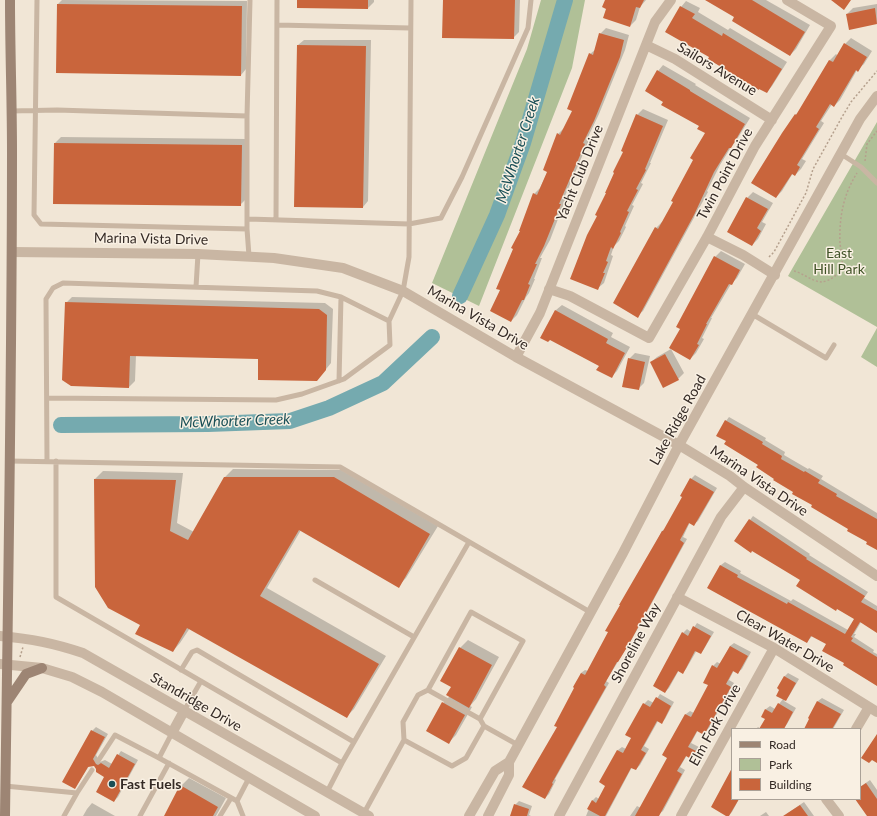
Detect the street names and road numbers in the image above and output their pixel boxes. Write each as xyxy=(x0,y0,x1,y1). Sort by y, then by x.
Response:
street label: Sailors Avenue xyxy=(674,39,760,99)
street label: Yacht Club Drive xyxy=(553,122,607,224)
street label: Twin Point Drive xyxy=(694,125,756,223)
street label: Marina Vista Drive xyxy=(94,230,208,248)
street label: Marina Vista Drive xyxy=(424,282,532,354)
street label: Lake Ridge Road xyxy=(646,372,710,468)
street label: Marina Vista Drive xyxy=(707,442,811,520)
street label: Shoreline Way xyxy=(608,600,664,686)
street label: Clear Water Drive xyxy=(733,606,837,676)
street label: Standridge Drive xyxy=(147,669,245,735)
street label: Elm Fork Drive xyxy=(686,681,744,769)

